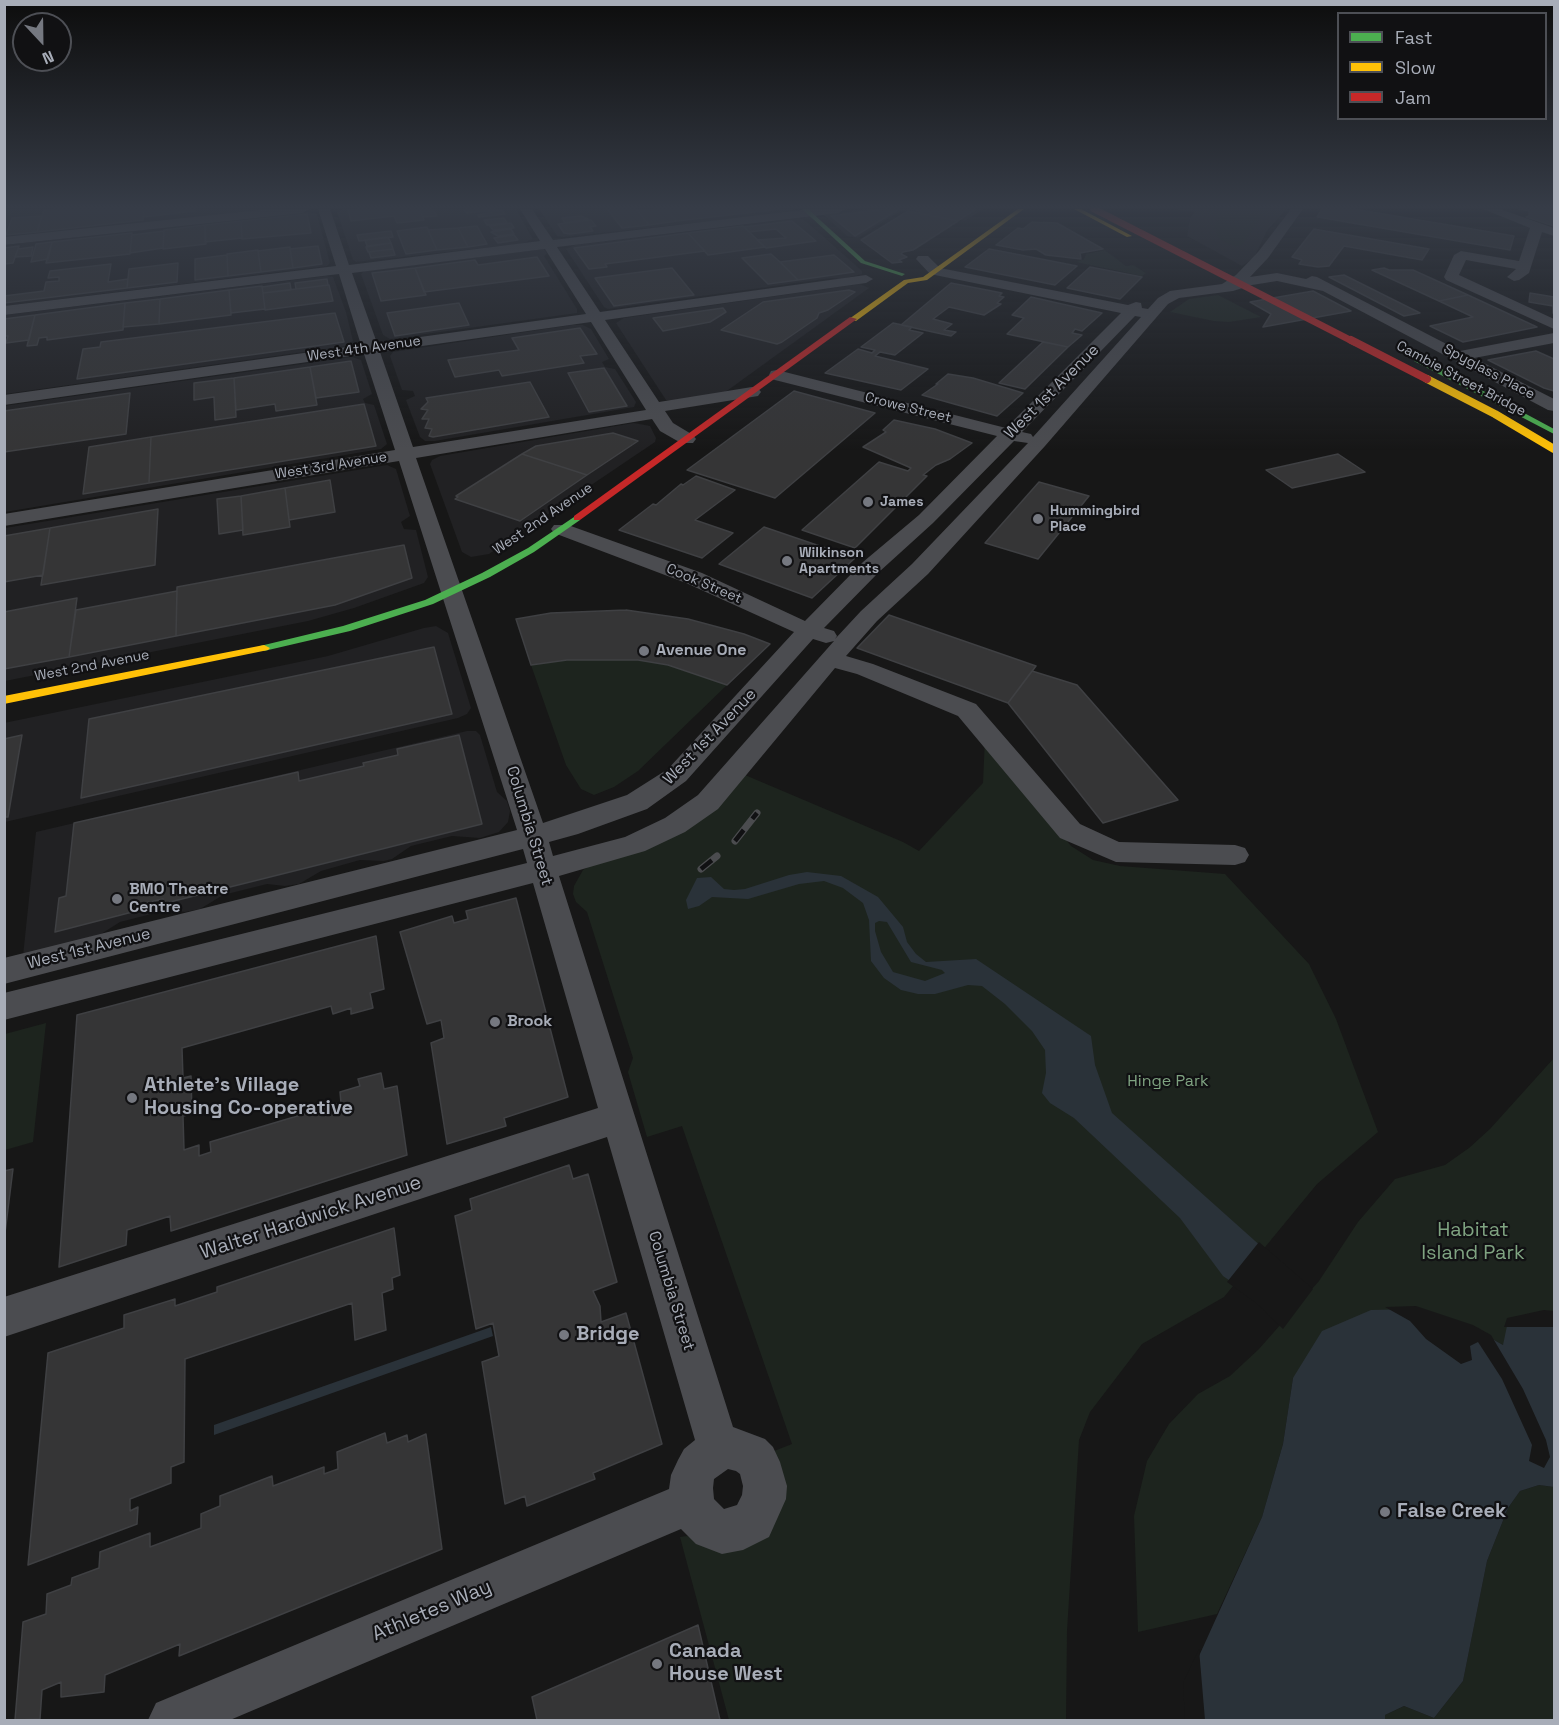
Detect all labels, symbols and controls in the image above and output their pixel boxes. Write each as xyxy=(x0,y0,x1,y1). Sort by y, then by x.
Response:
north arrow xyxy=(12,12,72,72)
legend xyxy=(1337,12,1547,120)
text: Fast xyxy=(1395,26,1432,49)
text: N xyxy=(39,46,57,69)
text: Slow xyxy=(1395,56,1436,79)
text: Jam xyxy=(1395,86,1431,109)
street label: West 4th Avenue xyxy=(306,333,422,365)
street label: Cambie Street Bridge xyxy=(1393,338,1529,420)
street label: West 1st Avenue xyxy=(1001,341,1103,443)
street label: Spyglass Place xyxy=(1440,341,1538,403)
street label: Crowe Street xyxy=(863,389,953,427)
street label: West 3rd Avenue xyxy=(274,449,388,483)
street label: West 2nd Avenue xyxy=(490,479,596,559)
place label: James xyxy=(880,494,924,510)
marker: James xyxy=(861,495,875,509)
place label: Hummingbird Place xyxy=(1050,503,1140,536)
marker: Hummingbird Place xyxy=(1031,512,1045,526)
place label: Wilkinson Apartments xyxy=(799,545,879,578)
marker: Wilkinson Apartments xyxy=(780,554,794,568)
street label: Cook Street xyxy=(664,561,744,607)
place label: Avenue One xyxy=(656,641,747,661)
marker: Avenue One xyxy=(637,644,651,658)
street label: West 2nd Avenue xyxy=(33,647,151,685)
street label: West 1st Avenue xyxy=(659,685,761,789)
street label: Columbia Street xyxy=(502,764,556,888)
place label: BMO Theatre Centre xyxy=(129,880,228,918)
marker: BMO Theatre Centre xyxy=(110,892,124,906)
street label: West 1st Avenue xyxy=(26,924,152,974)
place label: Brook xyxy=(507,1012,552,1032)
marker: Brook xyxy=(488,1015,502,1029)
park label: Hinge Park xyxy=(1127,1072,1209,1092)
place label: Athlete's Village Housing Co-operative xyxy=(144,1074,353,1121)
marker: Athlete's Village Housing Co-operative xyxy=(125,1091,139,1105)
street label: Walter Hardwick Avenue xyxy=(197,1171,425,1265)
park label: Habitat Island Park xyxy=(1421,1219,1525,1266)
street label: Columbia Street xyxy=(644,1229,698,1353)
place label: Bridge xyxy=(576,1323,640,1347)
marker: Bridge xyxy=(557,1328,571,1342)
place label: False Creek xyxy=(1397,1500,1506,1524)
marker: False Creek xyxy=(1378,1505,1392,1519)
street label: Athletes Way xyxy=(369,1575,495,1647)
place label: Canada House West xyxy=(669,1640,783,1687)
marker: Canada House West xyxy=(650,1657,664,1671)

